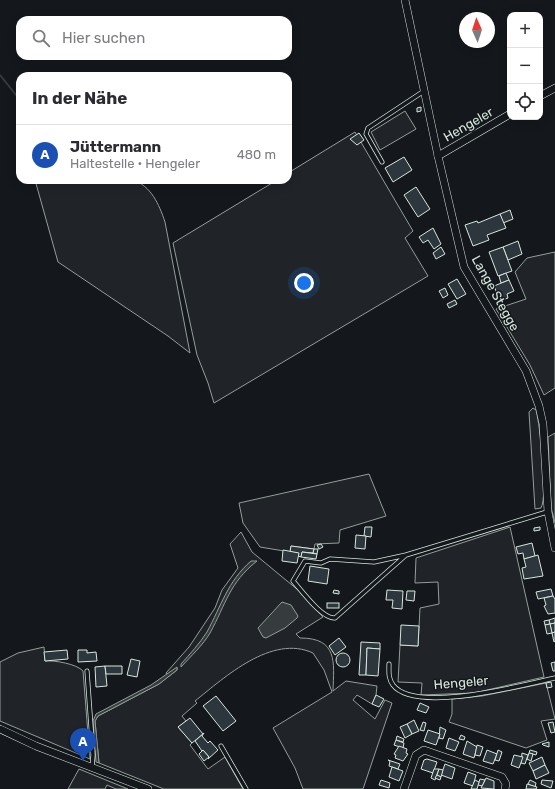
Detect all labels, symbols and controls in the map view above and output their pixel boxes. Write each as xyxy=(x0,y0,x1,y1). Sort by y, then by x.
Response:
north arrow xyxy=(459,12,495,48)
map controls xyxy=(507,12,543,120)
button: + xyxy=(507,12,543,48)
search box xyxy=(16,16,292,60)
icon: search xyxy=(30,27,52,49)
text: Hier suchen xyxy=(62,29,145,47)
button: − xyxy=(507,48,543,84)
button: locate xyxy=(507,84,543,120)
text: In der Nähe xyxy=(32,88,127,108)
street label: Hengeler xyxy=(441,104,496,146)
text: Jüttermann xyxy=(70,138,161,156)
text: A xyxy=(40,147,50,162)
text: 480 m xyxy=(237,147,276,162)
text: Haltestelle · Hengeler xyxy=(70,156,200,171)
street label: Lange Stegge xyxy=(468,253,522,334)
your location xyxy=(294,273,314,293)
street label: Hengeler xyxy=(433,673,489,693)
pin: A xyxy=(70,728,96,761)

